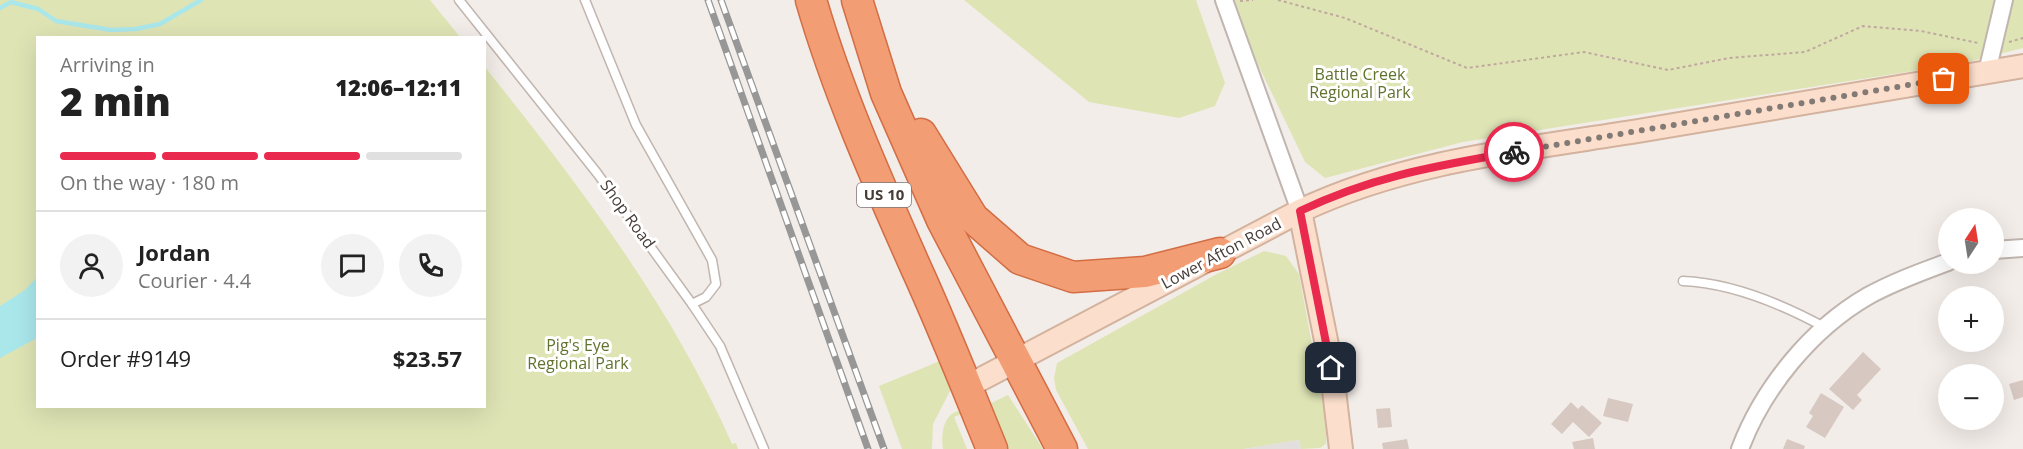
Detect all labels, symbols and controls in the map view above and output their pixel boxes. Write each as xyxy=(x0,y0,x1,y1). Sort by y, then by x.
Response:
text: Arriving in xyxy=(60,51,155,78)
pin xyxy=(1918,53,1969,104)
icon: bag xyxy=(1927,62,1960,95)
park label: Battle Creek Regional Park xyxy=(1309,63,1411,103)
text: 12:06–12:11 xyxy=(335,72,462,102)
text: 2 min xyxy=(60,74,171,127)
courier xyxy=(1484,122,1544,182)
icon: bike xyxy=(1498,136,1531,169)
text: On the way · 180 m xyxy=(60,169,239,196)
street label: Shop Road xyxy=(595,175,661,253)
road number: US 10 xyxy=(857,183,911,207)
north arrow xyxy=(1938,208,2004,274)
map controls xyxy=(1938,208,2004,430)
street label: Lower Afton Road xyxy=(1157,212,1285,294)
button: person xyxy=(60,234,123,297)
button: chat xyxy=(321,234,384,297)
button: phone xyxy=(399,234,462,297)
text: Jordan xyxy=(138,237,211,267)
text: Courier · 4.4 xyxy=(138,267,251,294)
button: + xyxy=(1938,286,2004,352)
park label: Pig's Eye Regional Park xyxy=(527,334,629,374)
pin xyxy=(1305,342,1356,393)
text: Order #9149 xyxy=(60,343,191,373)
text: $23.57 xyxy=(393,343,462,373)
icon: home xyxy=(1314,351,1347,384)
button: − xyxy=(1938,364,2004,430)

